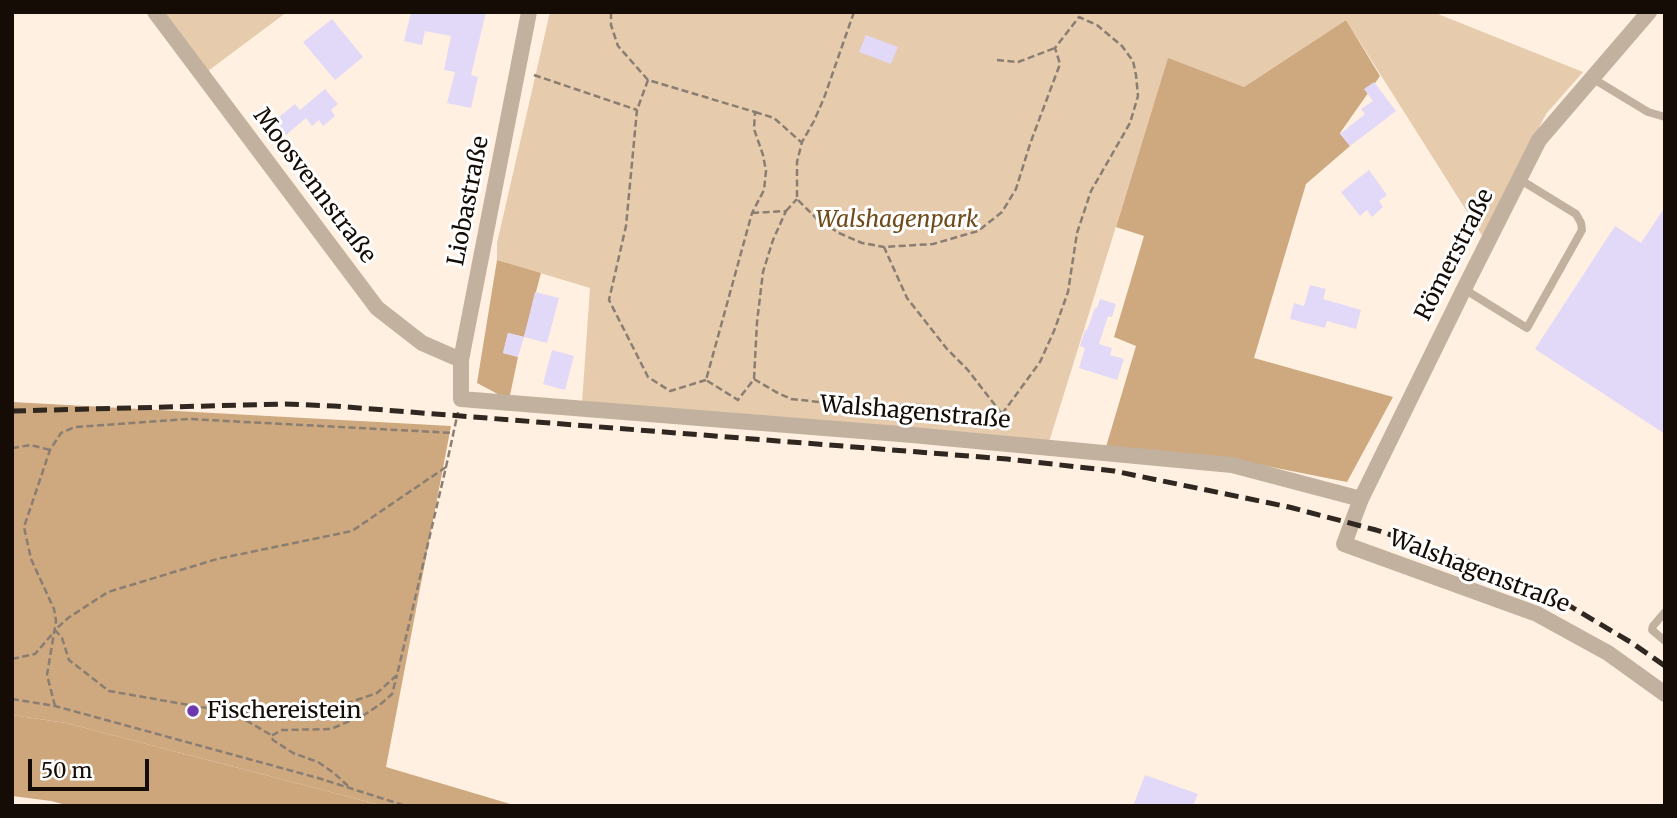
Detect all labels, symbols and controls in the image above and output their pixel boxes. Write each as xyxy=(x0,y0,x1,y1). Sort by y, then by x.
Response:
street label: Moosvennstraße xyxy=(247,103,381,269)
street label: Liobastraße xyxy=(443,134,495,268)
street label: Römerstraße xyxy=(1410,184,1500,326)
park label: Walshagenpark xyxy=(816,206,978,234)
street label: Walshagenstraße xyxy=(819,391,1011,435)
street label: Walshagenstraße xyxy=(1385,525,1573,619)
place label: Fischereistein xyxy=(207,697,362,725)
marker: Fischereistein xyxy=(185,703,201,719)
scale bar xyxy=(32,744,152,788)
text: 50 m xyxy=(41,757,92,784)

